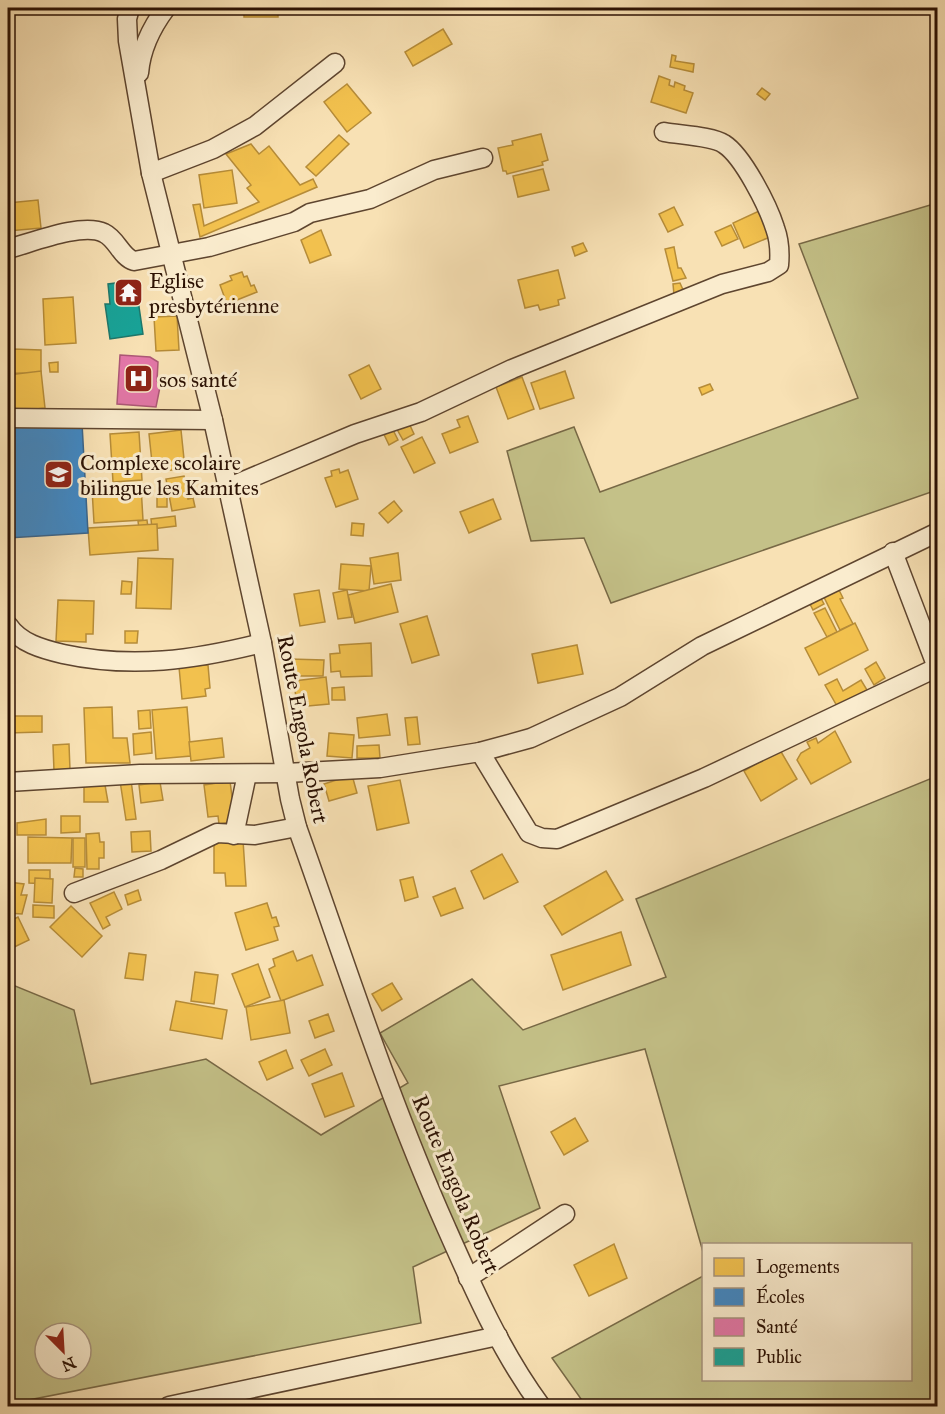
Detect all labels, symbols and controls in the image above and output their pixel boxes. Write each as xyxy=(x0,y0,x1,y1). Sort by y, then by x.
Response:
place label: Eglise presbytérienne xyxy=(148,267,279,319)
temple icon: Eglise presbytérienne xyxy=(112,277,144,309)
hospital icon: sos santé xyxy=(122,363,154,395)
place label: sos santé xyxy=(159,366,238,393)
place label: Complexe scolaire bilingue les Kamites xyxy=(80,449,259,501)
school or university icon: Complexe scolaire bilingue les Kamites xyxy=(43,459,75,491)
street label: Route Engola Robert xyxy=(271,632,335,826)
street label: Route Engola Robert xyxy=(406,1091,506,1278)
legend xyxy=(702,1243,912,1381)
text: Logements xyxy=(756,1256,840,1279)
text: Écoles xyxy=(756,1284,805,1308)
text: Santé xyxy=(756,1316,798,1338)
north arrow xyxy=(33,1321,93,1381)
text: Public xyxy=(756,1346,802,1368)
text: N xyxy=(58,1353,79,1376)

